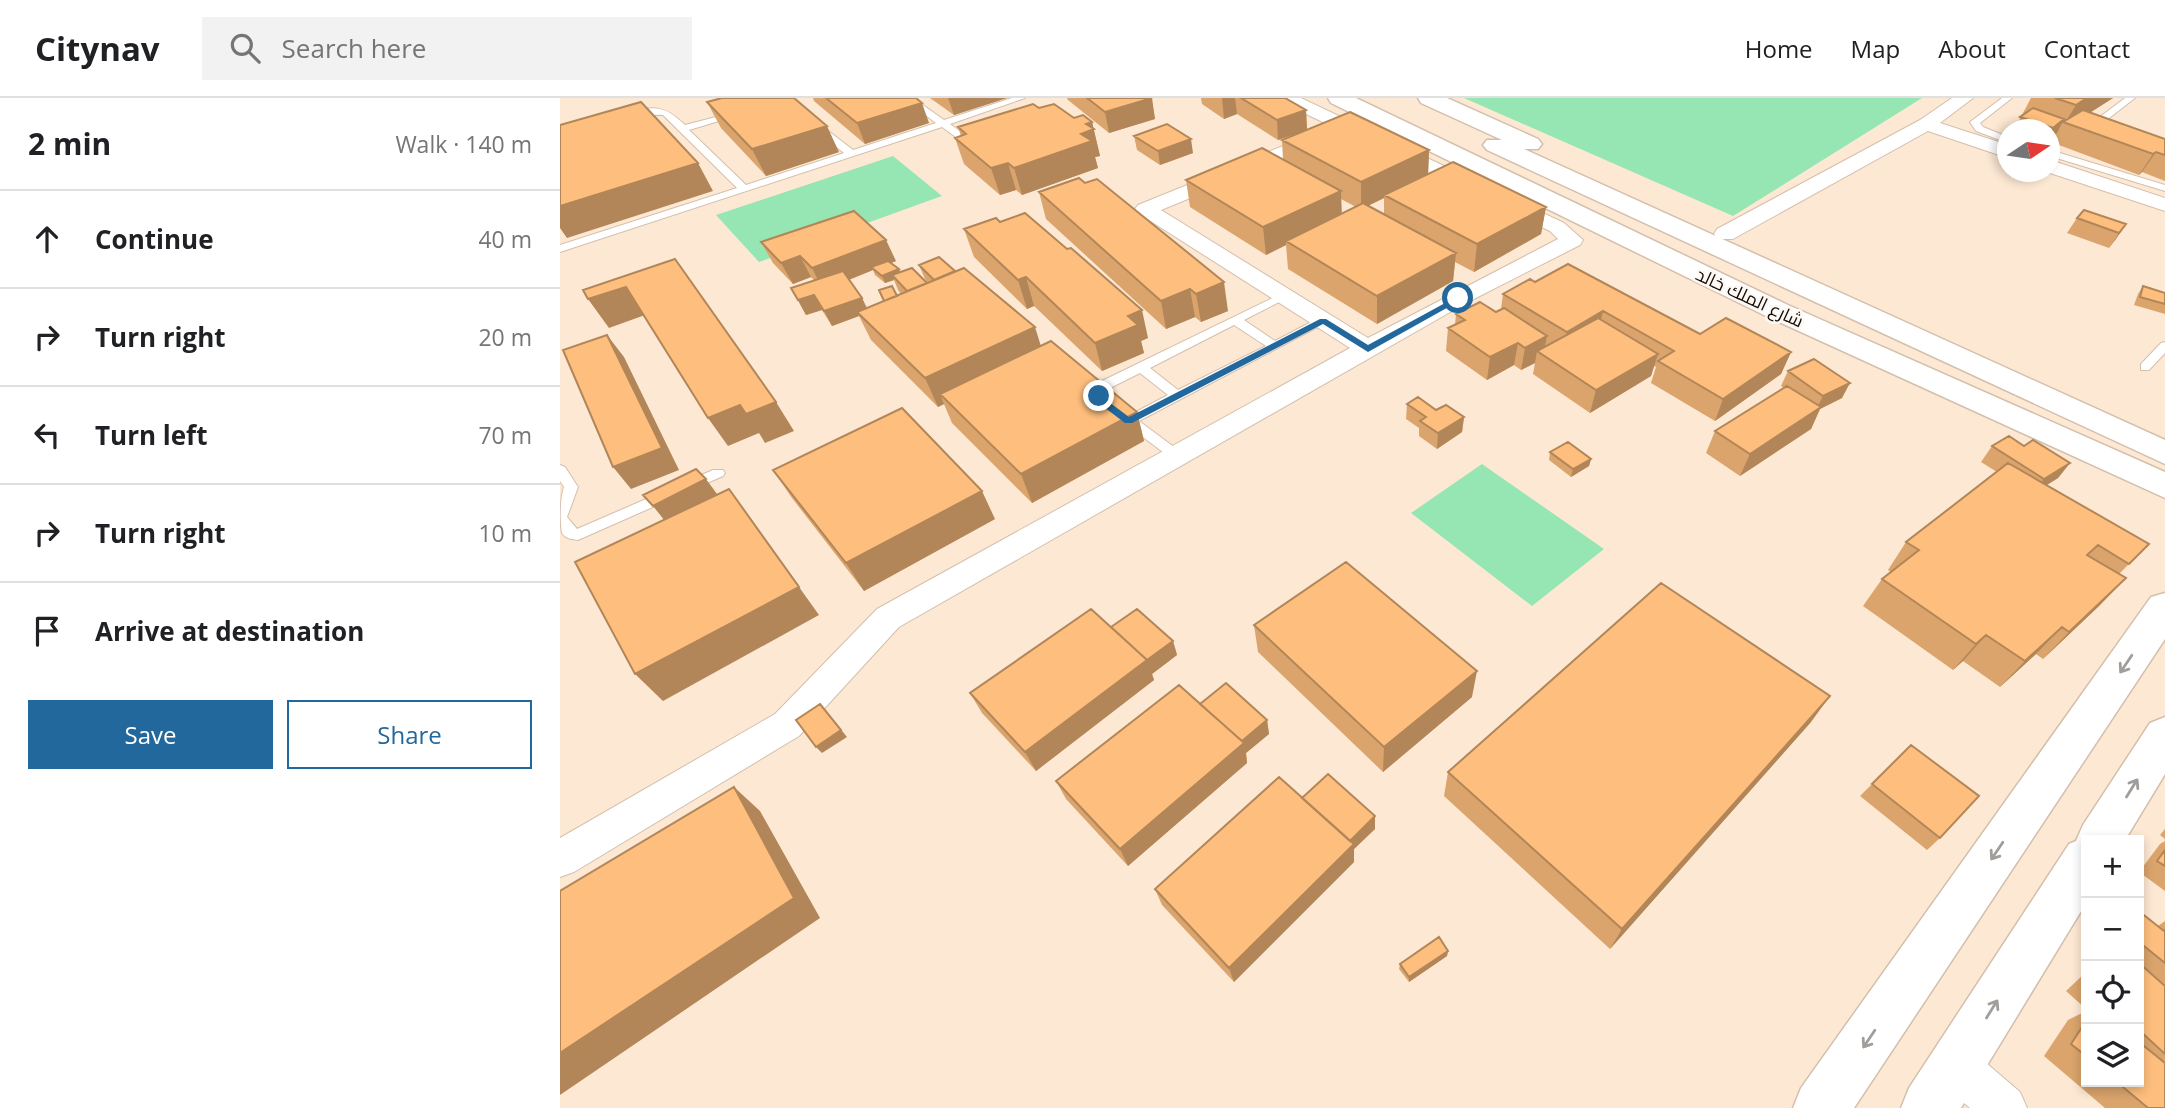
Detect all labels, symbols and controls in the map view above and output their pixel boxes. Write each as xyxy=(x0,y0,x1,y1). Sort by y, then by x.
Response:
search box xyxy=(202,17,692,80)
text: Citynav xyxy=(35,26,160,71)
icon: search xyxy=(226,29,264,67)
text: Search here xyxy=(282,30,426,66)
text: Home xyxy=(1745,32,1813,65)
text: Map xyxy=(1851,32,1900,65)
text: About xyxy=(1938,32,2006,65)
text: Contact xyxy=(2044,32,2130,65)
north arrow xyxy=(1997,119,2060,182)
text: 2 min xyxy=(28,123,111,164)
text: Walk · 140 m xyxy=(395,128,532,160)
icon: ahead xyxy=(28,220,66,258)
text: Continue xyxy=(95,221,214,257)
text: 40 m xyxy=(478,223,532,255)
street label: شارع الملك خالد xyxy=(1692,262,1808,333)
route start xyxy=(1442,282,1473,313)
icon: right xyxy=(28,318,66,356)
text: Turn right xyxy=(95,319,226,355)
text: 20 m xyxy=(478,321,532,353)
route end xyxy=(1083,380,1114,411)
icon: left xyxy=(28,416,66,454)
text: Turn left xyxy=(95,417,207,453)
text: 70 m xyxy=(478,419,532,451)
icon: right xyxy=(28,514,66,552)
text: Turn right xyxy=(95,515,226,551)
text: 10 m xyxy=(478,517,532,549)
icon: arrive xyxy=(28,612,66,650)
text: Arrive at destination xyxy=(95,613,364,649)
one-way arrow xyxy=(2119,654,2133,673)
button: Save xyxy=(28,700,273,769)
button: Share xyxy=(287,700,532,769)
one-way arrow xyxy=(2124,779,2139,798)
map controls xyxy=(2081,835,2144,1087)
button: + xyxy=(2081,835,2144,898)
one-way arrow xyxy=(1990,841,2004,861)
button: − xyxy=(2081,898,2144,961)
button: locate xyxy=(2081,961,2144,1024)
one-way arrow xyxy=(1984,1000,1999,1019)
button: layers xyxy=(2081,1024,2144,1087)
one-way arrow xyxy=(1862,1029,1876,1048)

